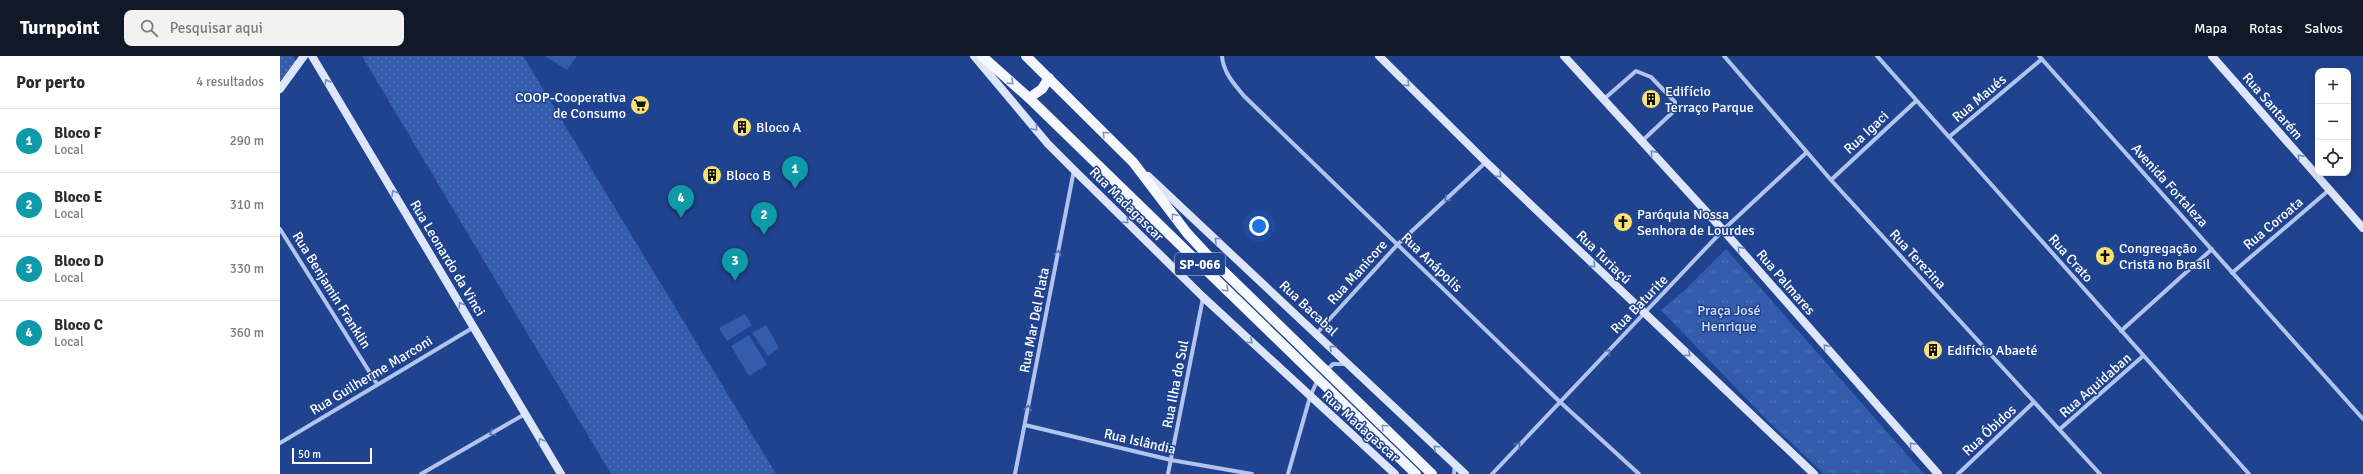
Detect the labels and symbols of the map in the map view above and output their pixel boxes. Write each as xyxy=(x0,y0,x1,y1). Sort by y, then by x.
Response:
street label: Rua Santarém xyxy=(2239,69,2306,143)
street label: Rua Maués xyxy=(1949,71,2010,126)
one-way arrow xyxy=(1007,77,1014,84)
one-way arrow xyxy=(325,79,332,86)
one-way arrow xyxy=(1402,79,1410,86)
place label: Edifício Terraço Parque xyxy=(1665,83,1754,116)
building icon: Edifício Terraço Parque xyxy=(1640,88,1662,110)
place label: COOP-Cooperativa de Consumo xyxy=(515,89,626,122)
supermarket icon: COOP-Cooperativa de Consumo xyxy=(629,94,651,116)
street label: Rua Igaci xyxy=(1840,107,1892,157)
building icon: Bloco A xyxy=(731,116,753,138)
place label: Bloco A xyxy=(756,119,802,136)
one-way arrow xyxy=(1031,124,1038,131)
one-way arrow xyxy=(1102,131,1110,139)
street label: Avenida Fortaleza xyxy=(2128,140,2212,231)
one-way arrow xyxy=(1651,150,1658,158)
one-way arrow xyxy=(2298,154,2305,161)
pin: 1 xyxy=(782,156,808,189)
building icon: Bloco B xyxy=(701,164,723,186)
street label: Rua Madagascar xyxy=(1086,164,1168,246)
place label: Bloco B xyxy=(726,167,771,184)
one-way arrow xyxy=(1494,170,1502,178)
pin: 4 xyxy=(668,185,694,218)
one-way arrow xyxy=(391,190,399,197)
one-way arrow xyxy=(1444,194,1452,201)
street label: Rua Coroata xyxy=(2240,194,2307,253)
street label: Rua Leonardo da Vinci xyxy=(406,197,489,319)
pin: 2 xyxy=(751,202,777,235)
place label: Paróquia Nossa Senhora de Lourdes xyxy=(1637,206,1755,239)
church icon: Paróquia Nossa Senhora de Lourdes xyxy=(1612,211,1634,233)
one-way arrow xyxy=(1172,214,1179,221)
one-way arrow xyxy=(1121,216,1129,224)
your location xyxy=(1249,216,1269,236)
street label: Rua Terezina xyxy=(1886,226,1950,293)
street label: Rua Turiaçú xyxy=(1573,227,1635,288)
street label: Rua Benjamin Franklin xyxy=(289,229,374,352)
street label: Rua Anápolis xyxy=(1398,229,1466,296)
street label: Rua Crato xyxy=(2045,231,2097,286)
street label: Rua Manicore xyxy=(1324,236,1391,308)
one-way arrow xyxy=(1214,237,1222,245)
place label: Congregação Cristã no Brasil xyxy=(2119,240,2210,273)
church icon: Congregação Cristã no Brasil xyxy=(2094,245,2116,267)
street label: Rua Palmares xyxy=(1753,246,1819,318)
one-way arrow xyxy=(1738,247,1745,254)
pin: 3 xyxy=(722,248,748,281)
one-way arrow xyxy=(1053,250,1062,256)
road number: SP-066 xyxy=(1175,253,1225,275)
one-way arrow xyxy=(1588,260,1596,267)
street label: Rua Mar Del Plata xyxy=(1016,266,1053,374)
street label: Rua Baturite xyxy=(1607,272,1671,337)
street label: Rua Bacabal xyxy=(1276,277,1341,340)
one-way arrow xyxy=(1221,284,1229,292)
one-way arrow xyxy=(458,302,465,309)
park label: Praça José Henrique xyxy=(1697,302,1761,335)
street label: Rua Guilherme Marconi xyxy=(307,332,436,419)
one-way arrow xyxy=(1245,336,1252,343)
street label: Rua Ilha do Sul xyxy=(1159,339,1192,430)
building icon: Edifício Abaeté xyxy=(1922,339,1944,361)
place label: Edifício Abaeté xyxy=(1947,342,2038,359)
one-way arrow xyxy=(1824,344,1831,352)
one-way arrow xyxy=(1330,346,1337,353)
one-way arrow xyxy=(1603,349,1611,357)
one-way arrow xyxy=(1683,349,1691,357)
street label: Rua Aquidaban xyxy=(2056,349,2135,421)
street label: Rua Madagascar xyxy=(1318,387,1403,466)
street label: Rua Óbidos xyxy=(1959,401,2020,459)
one-way arrow xyxy=(1023,405,1031,411)
one-way arrow xyxy=(1381,424,1389,432)
street label: Rua Islândia xyxy=(1102,425,1178,458)
one-way arrow xyxy=(489,429,496,436)
one-way arrow xyxy=(539,437,546,445)
one-way arrow xyxy=(1910,442,1917,449)
one-way arrow xyxy=(1513,443,1520,450)
one-way arrow xyxy=(1434,445,1441,452)
scale bar xyxy=(292,446,372,465)

